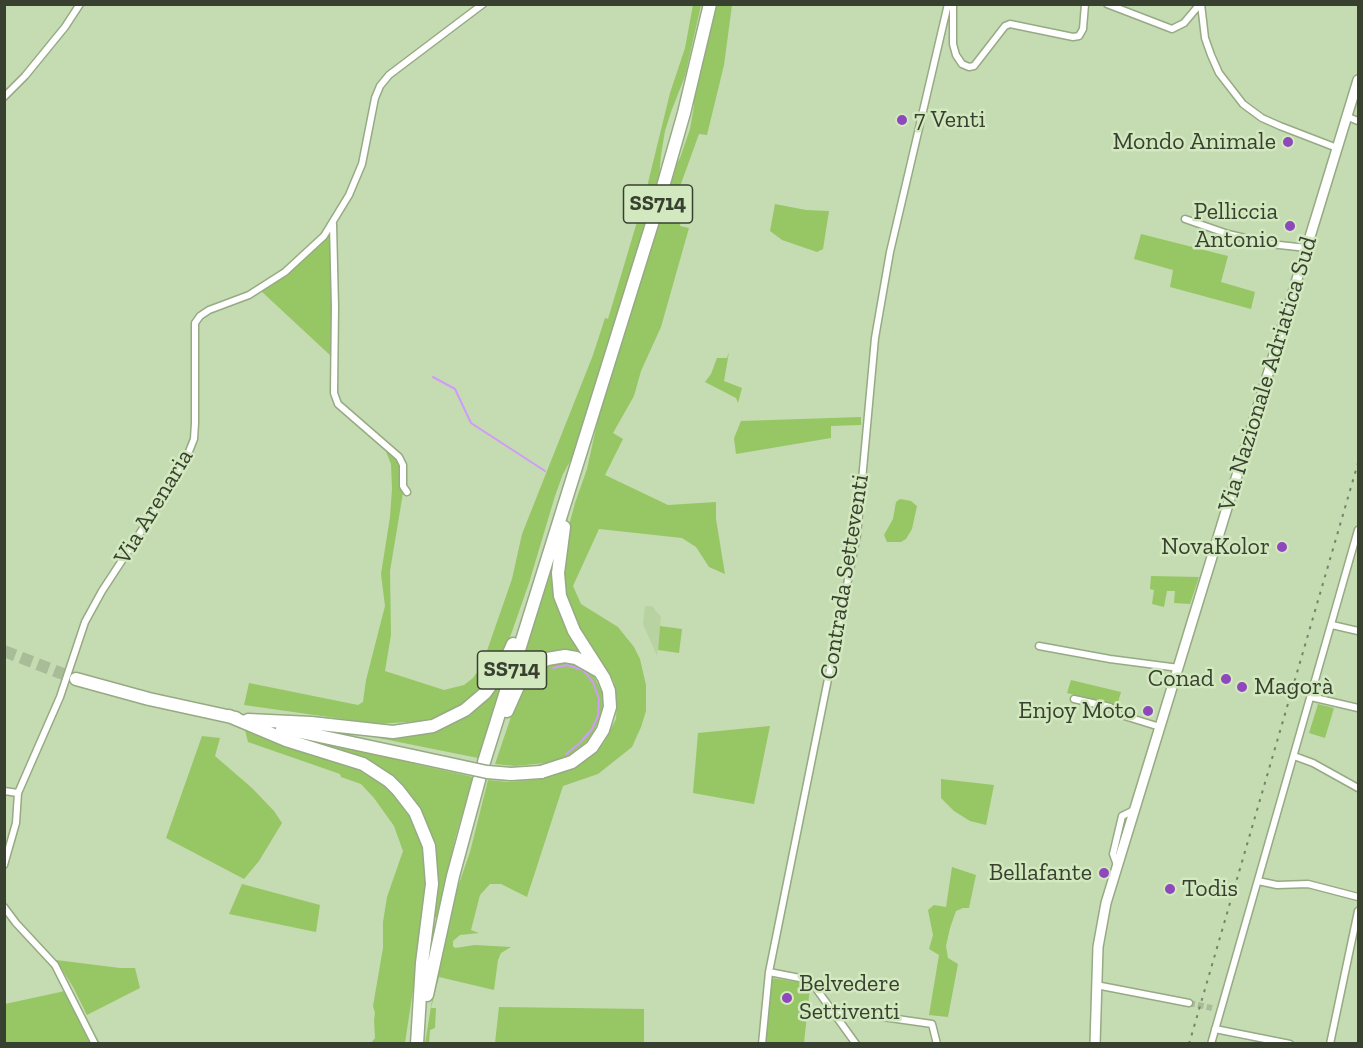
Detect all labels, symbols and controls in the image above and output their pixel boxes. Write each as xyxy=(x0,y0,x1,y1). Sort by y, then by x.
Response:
place label: 7 Venti xyxy=(914,106,985,134)
marker: 7 Venti xyxy=(895,113,909,127)
place label: Mondo Animale xyxy=(1112,128,1276,156)
marker: Mondo Animale xyxy=(1281,135,1295,149)
road number: SS714 xyxy=(624,185,692,223)
place label: Pelliccia Antonio xyxy=(1193,198,1278,254)
marker: Pelliccia Antonio xyxy=(1283,219,1297,233)
street label: Via Nazionale Adriatica Sud xyxy=(1212,233,1324,515)
street label: Via Arenaria xyxy=(108,444,200,570)
street label: Contrada Setteventi xyxy=(815,472,875,682)
place label: NovaKolor xyxy=(1161,533,1270,561)
marker: NovaKolor xyxy=(1275,540,1289,554)
road number: SS714 xyxy=(478,651,546,689)
place label: Conad xyxy=(1148,665,1214,693)
marker: Conad xyxy=(1219,672,1233,686)
place label: Magorà xyxy=(1254,673,1334,701)
marker: Magorà xyxy=(1235,680,1249,694)
place label: Enjoy Moto xyxy=(1018,697,1136,725)
marker: Enjoy Moto xyxy=(1141,704,1155,718)
place label: Bellafante xyxy=(989,859,1092,887)
marker: Bellafante xyxy=(1097,866,1111,880)
place label: Todis xyxy=(1182,875,1238,903)
marker: Todis xyxy=(1163,882,1177,896)
place label: Belvedere Settiventi xyxy=(799,970,900,1026)
marker: Belvedere Settiventi xyxy=(780,991,794,1005)

